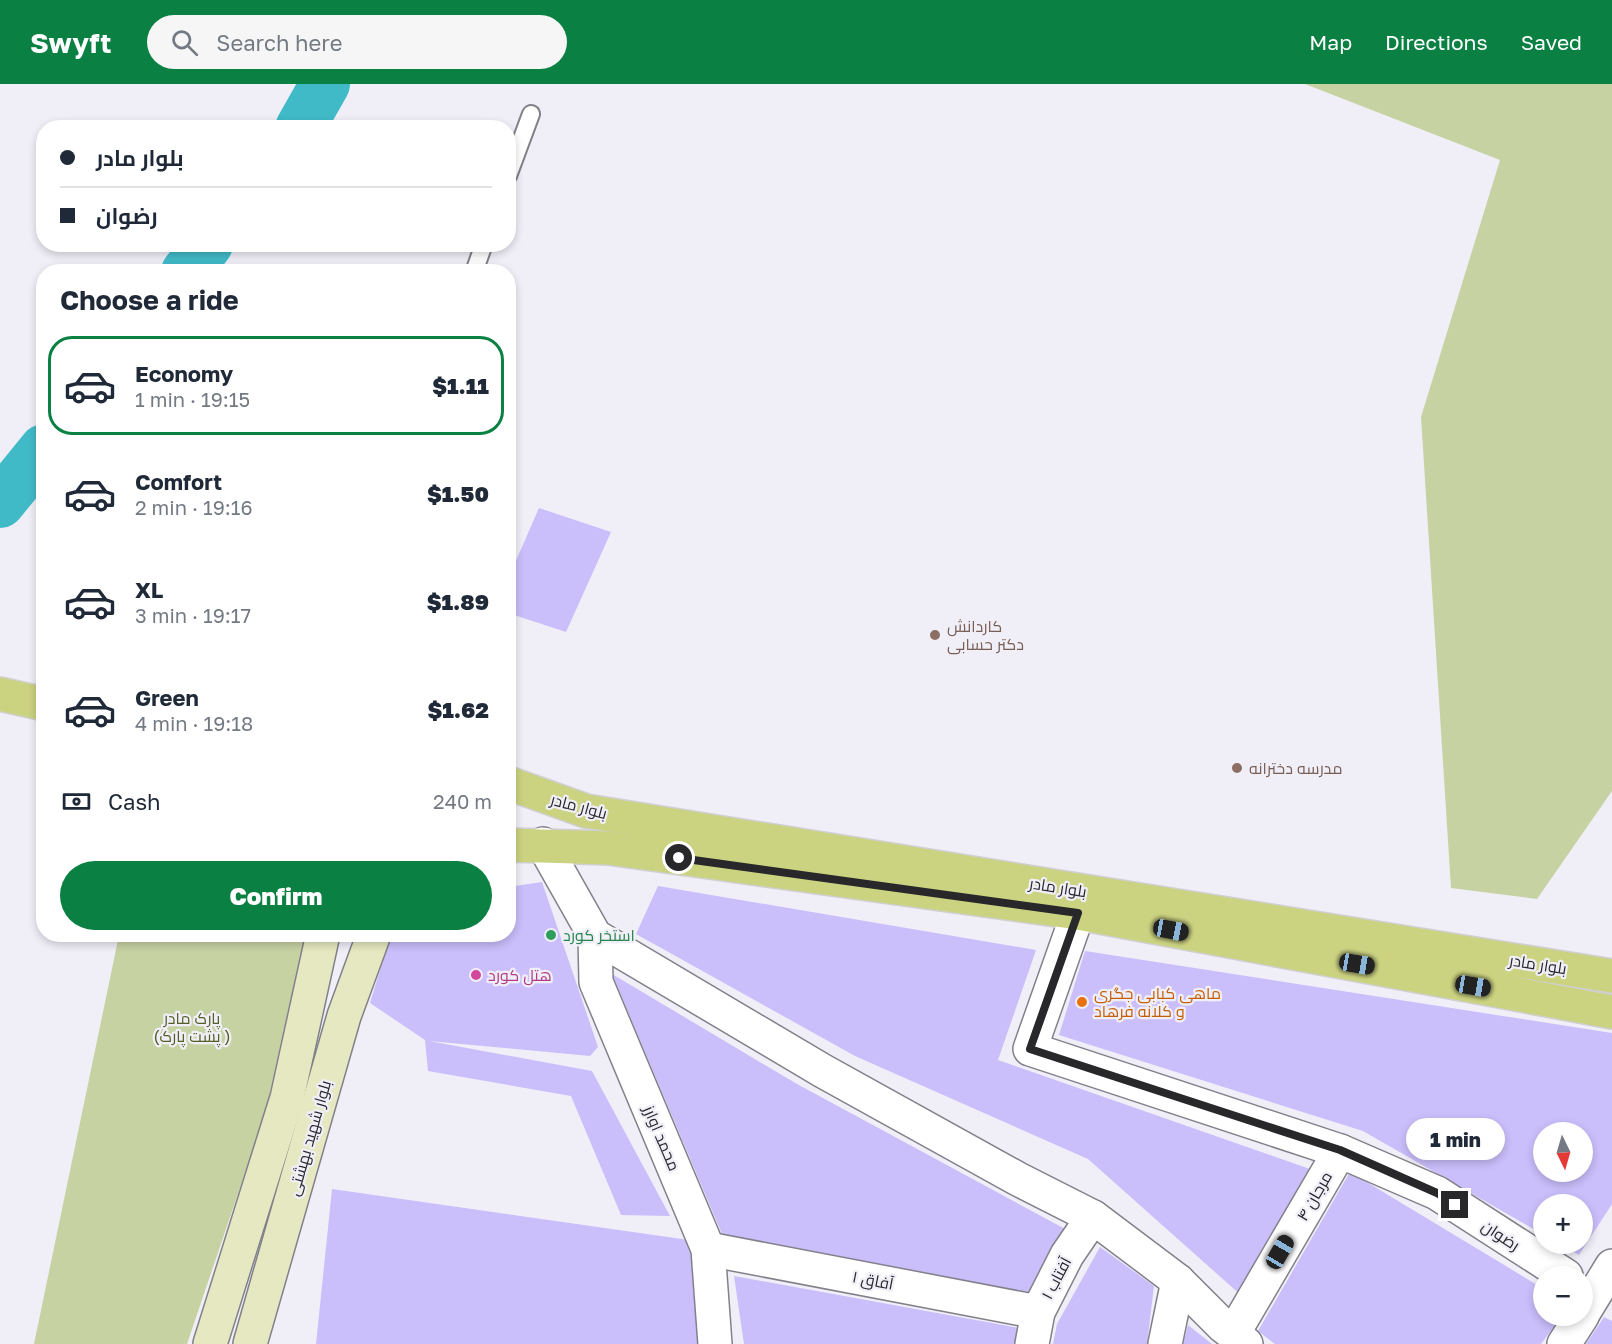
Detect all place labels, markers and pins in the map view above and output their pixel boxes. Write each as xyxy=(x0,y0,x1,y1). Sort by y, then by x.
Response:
place label: کاردانش دکتر حسابی xyxy=(947,616,1024,655)
marker: کاردانش دکتر حسابی xyxy=(928,628,942,642)
place label: مدرسه دخترانه xyxy=(1249,758,1342,778)
marker: مدرسه دخترانه xyxy=(1230,761,1244,775)
place label: استخر کورد xyxy=(563,925,635,945)
marker: استخر کورد xyxy=(544,928,558,942)
place label: هتل کورد xyxy=(488,965,552,986)
marker: هتل کورد xyxy=(469,968,483,982)
place label: ماهی کبابی جگری و کلانه فرهاد xyxy=(1094,983,1221,1021)
marker: ماهی کبابی جگری و کلانه فرهاد xyxy=(1075,995,1089,1009)

